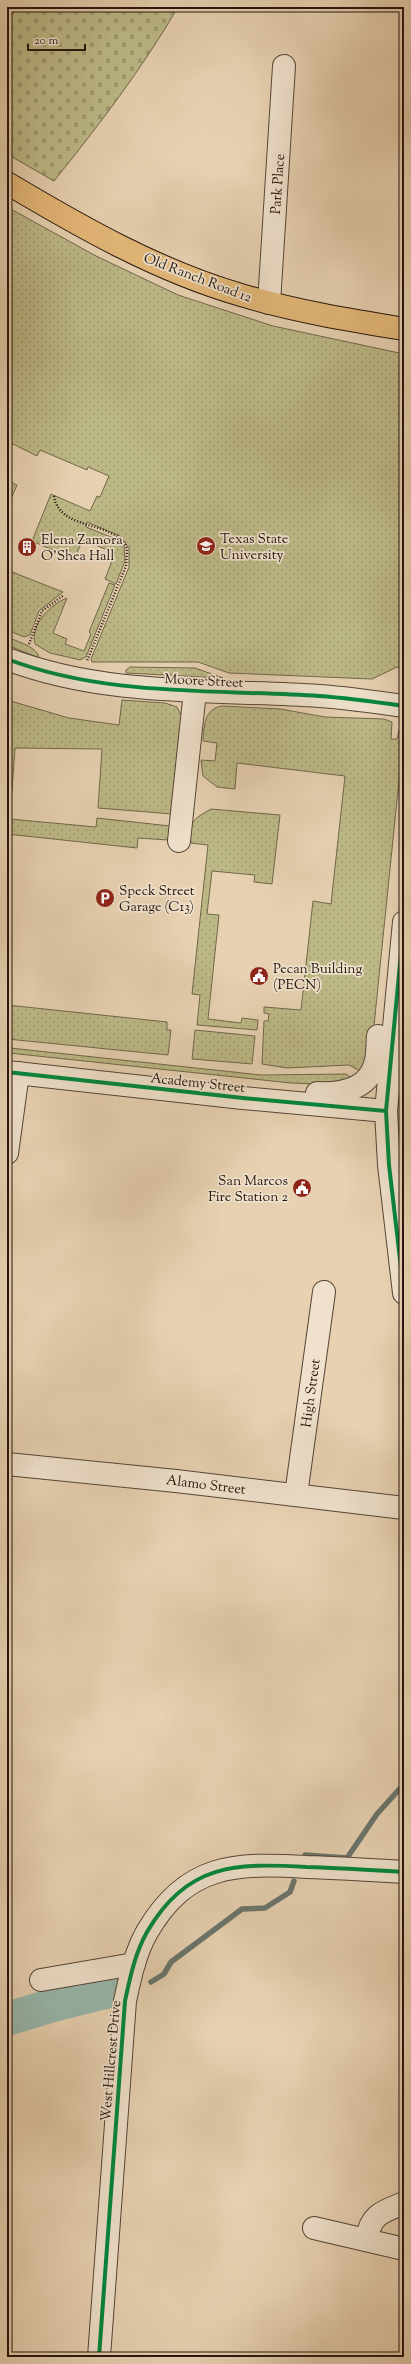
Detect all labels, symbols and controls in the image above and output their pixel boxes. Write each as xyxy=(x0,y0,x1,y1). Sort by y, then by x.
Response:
scale bar xyxy=(28,26,85,52)
text: 20 m xyxy=(34,32,59,50)
street label: Park Place xyxy=(267,153,291,215)
street label: Old Ranch Road 12 xyxy=(140,249,255,309)
place label: Texas State University xyxy=(220,530,288,566)
place label: Elena Zamora O'Shea Hall xyxy=(41,531,123,567)
school or university icon: Texas State University xyxy=(195,535,217,557)
building icon: Elena Zamora O'Shea Hall xyxy=(16,536,38,558)
street label: Moore Street xyxy=(164,670,244,694)
place label: Speck Street Garage (C13) xyxy=(119,882,195,918)
parking icon: Speck Street Garage (C13) xyxy=(94,887,116,909)
place label: Pecan Building (PECN) xyxy=(273,960,363,996)
public building icon: Pecan Building (PECN) xyxy=(248,965,270,987)
street label: Academy Street xyxy=(150,1069,246,1099)
place label: San Marcos Fire Station 2 xyxy=(208,1172,288,1208)
public building icon: San Marcos Fire Station 2 xyxy=(291,1177,313,1199)
street label: High Street xyxy=(297,1357,327,1429)
street label: Alamo Street xyxy=(165,1471,247,1501)
street label: West Hillcrest Drive xyxy=(97,2000,127,2123)

